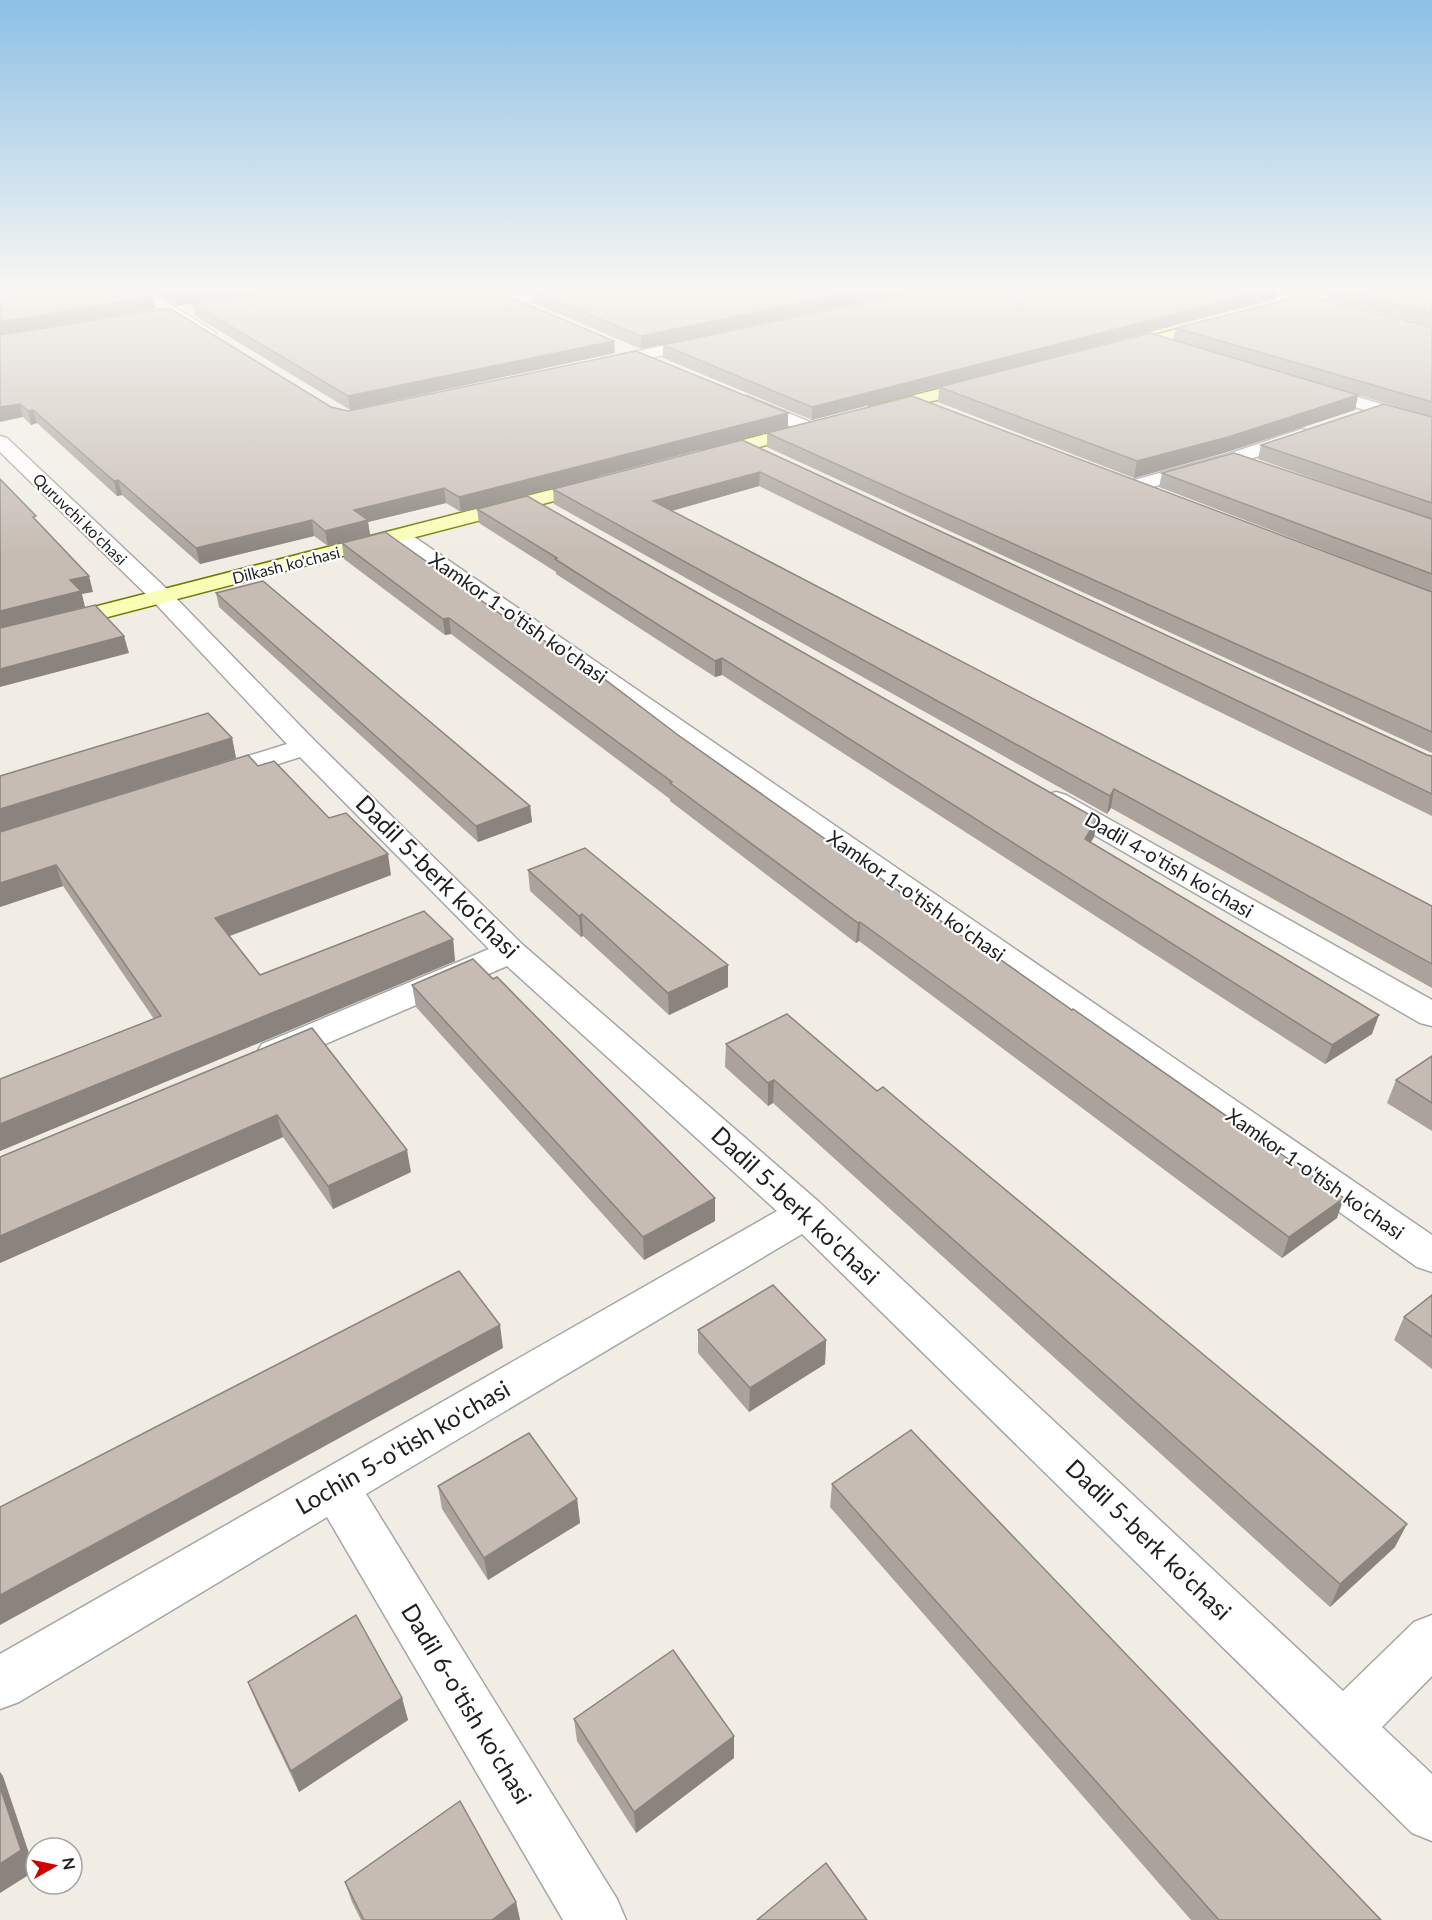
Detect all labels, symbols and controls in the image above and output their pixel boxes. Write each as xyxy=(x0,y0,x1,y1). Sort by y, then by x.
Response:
street label: Quruvchi ko'chasi xyxy=(29,469,131,568)
street label: Dilkash ko'chasi xyxy=(230,542,342,587)
street label: Xamkor 1-o'tish ko'chasi xyxy=(425,547,612,688)
street label: Dadil 5-berk ko'chasi xyxy=(350,788,526,964)
street label: Dadil 4-o'tish ko'chasi xyxy=(1081,806,1258,922)
street label: Xamkor 1-o'tish ko'chasi xyxy=(823,825,1010,966)
street label: Xamkor 1-o'tish ko'chasi xyxy=(1222,1103,1409,1244)
street label: Dadil 5-berk ko'chasi xyxy=(706,1120,886,1290)
street label: Lochin 5-o'tish ko'chasi xyxy=(290,1373,515,1520)
street label: Dadil 5-berk ko'chasi xyxy=(1060,1452,1238,1625)
street label: Dadil 6-o'tish ko'chasi xyxy=(396,1598,539,1809)
north arrow xyxy=(24,1836,84,1896)
text: N xyxy=(59,1856,80,1871)

